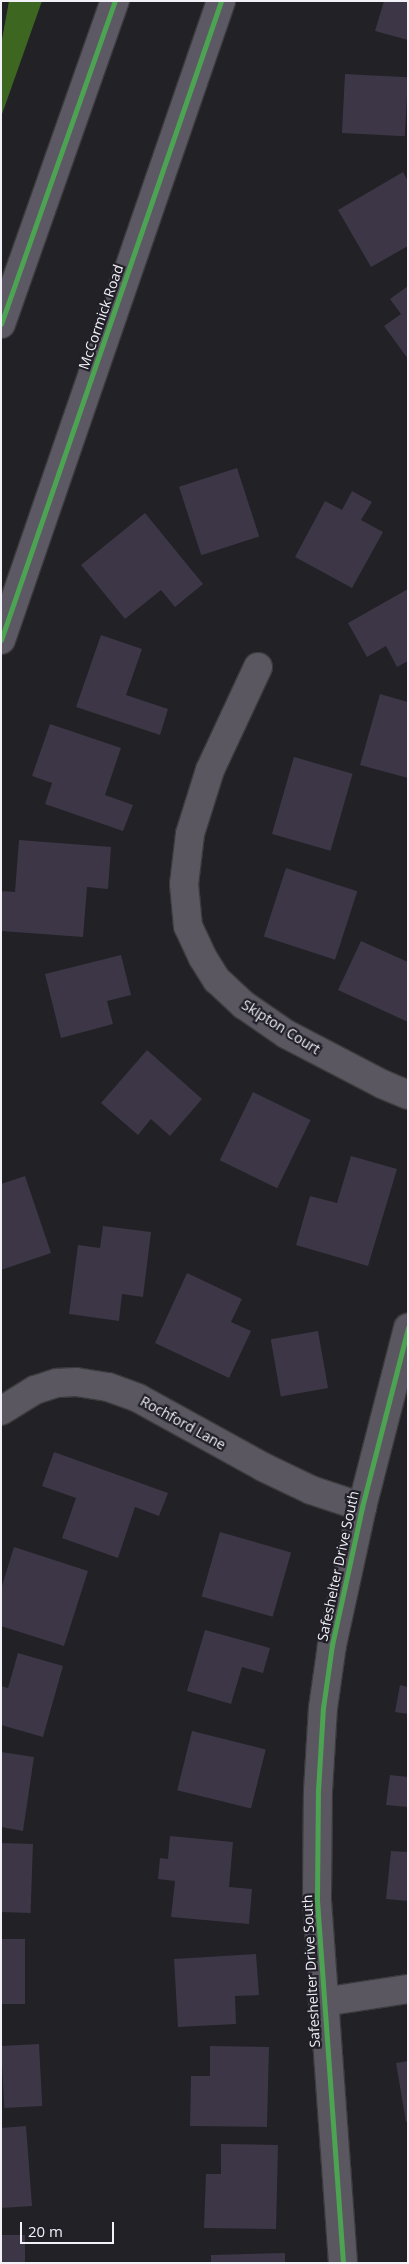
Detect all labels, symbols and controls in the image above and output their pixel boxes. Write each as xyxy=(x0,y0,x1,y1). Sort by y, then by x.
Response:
street label: McCormick Road xyxy=(75,262,127,372)
street label: Skipton Court xyxy=(239,996,323,1058)
street label: Rochford Lane xyxy=(137,1393,229,1453)
street label: Safeshelter Drive South xyxy=(314,1489,362,1643)
street label: Safeshelter Drive South xyxy=(299,1894,323,2048)
scale bar xyxy=(22,2212,116,2244)
text: 20 m xyxy=(28,2221,63,2241)

